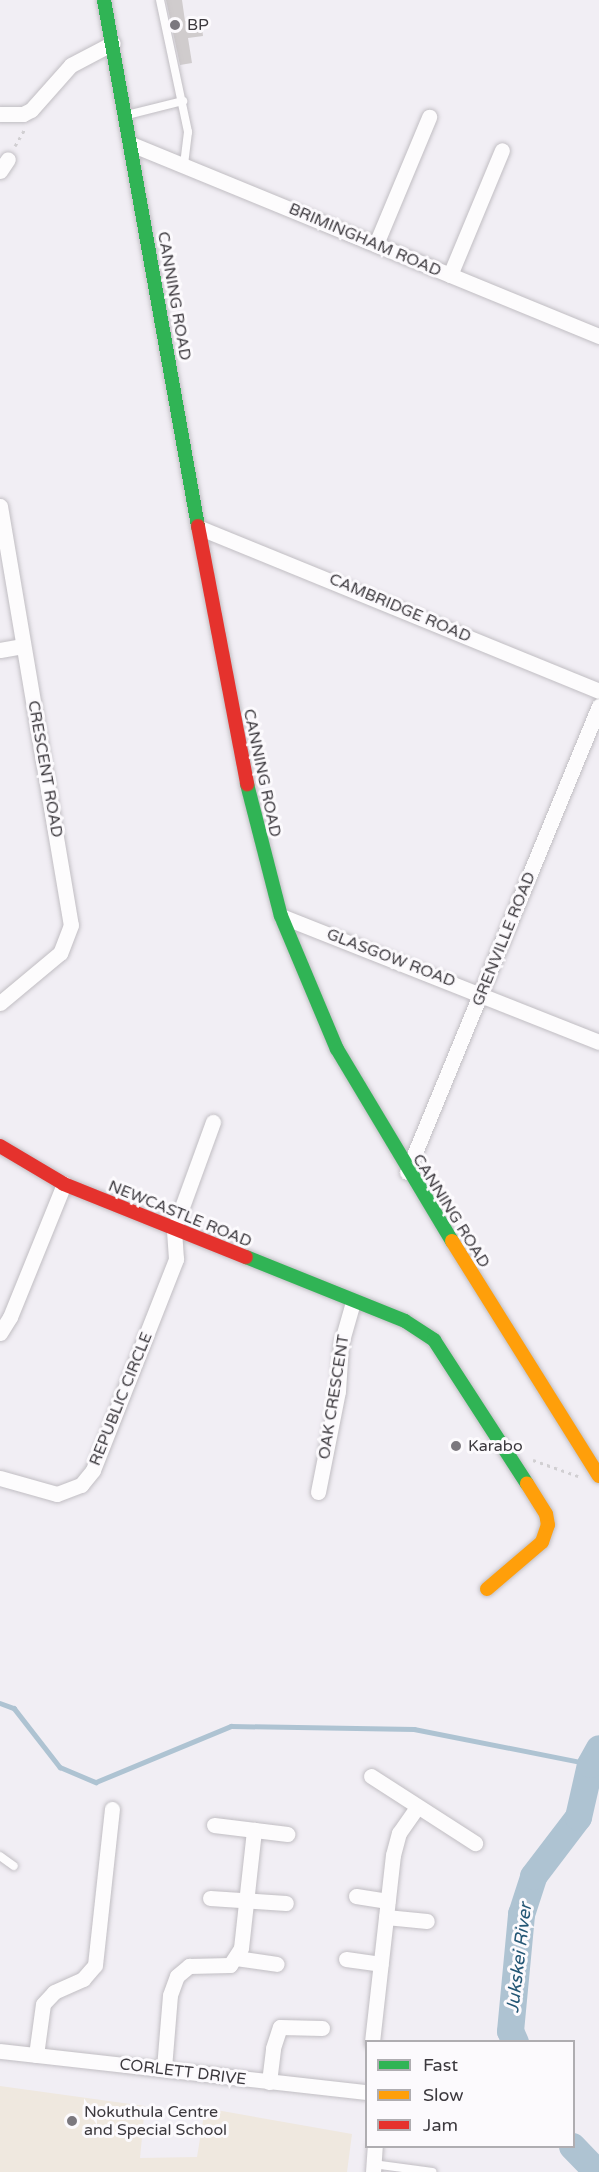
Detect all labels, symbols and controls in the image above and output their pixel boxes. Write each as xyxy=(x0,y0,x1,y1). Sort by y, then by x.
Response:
place label: BP xyxy=(187,15,209,35)
marker: BP xyxy=(168,18,182,32)
street label: BRIMINGHAM ROAD xyxy=(286,199,444,281)
street label: CANNING ROAD xyxy=(153,230,195,362)
street label: CAMBRIDGE ROAD xyxy=(326,569,474,647)
street label: CRESCENT ROAD xyxy=(23,699,67,839)
street label: CANNING ROAD xyxy=(239,707,285,839)
street label: GRENVILLE ROAD xyxy=(468,869,540,1009)
street label: GLASGOW ROAD xyxy=(324,925,458,991)
street label: CANNING ROAD xyxy=(408,1151,494,1271)
street label: NEWCASTLE ROAD xyxy=(105,1176,255,1252)
street label: REPUBLIC CIRCLE xyxy=(85,1329,157,1469)
street label: OAK CRESCENT xyxy=(315,1333,353,1461)
place label: Karabo xyxy=(468,1436,523,1456)
marker: Karabo xyxy=(449,1439,463,1453)
water label: Jukskei River xyxy=(502,1902,536,2014)
legend xyxy=(365,2040,575,2148)
text: Fast xyxy=(423,2054,458,2076)
street label: CORLETT DRIVE xyxy=(119,2055,247,2089)
text: Slow xyxy=(423,2084,464,2106)
place label: Nokuthula Centre and Special School xyxy=(84,2102,227,2140)
marker: Nokuthula Centre and Special School xyxy=(65,2114,79,2128)
text: Jam xyxy=(423,2114,458,2136)

